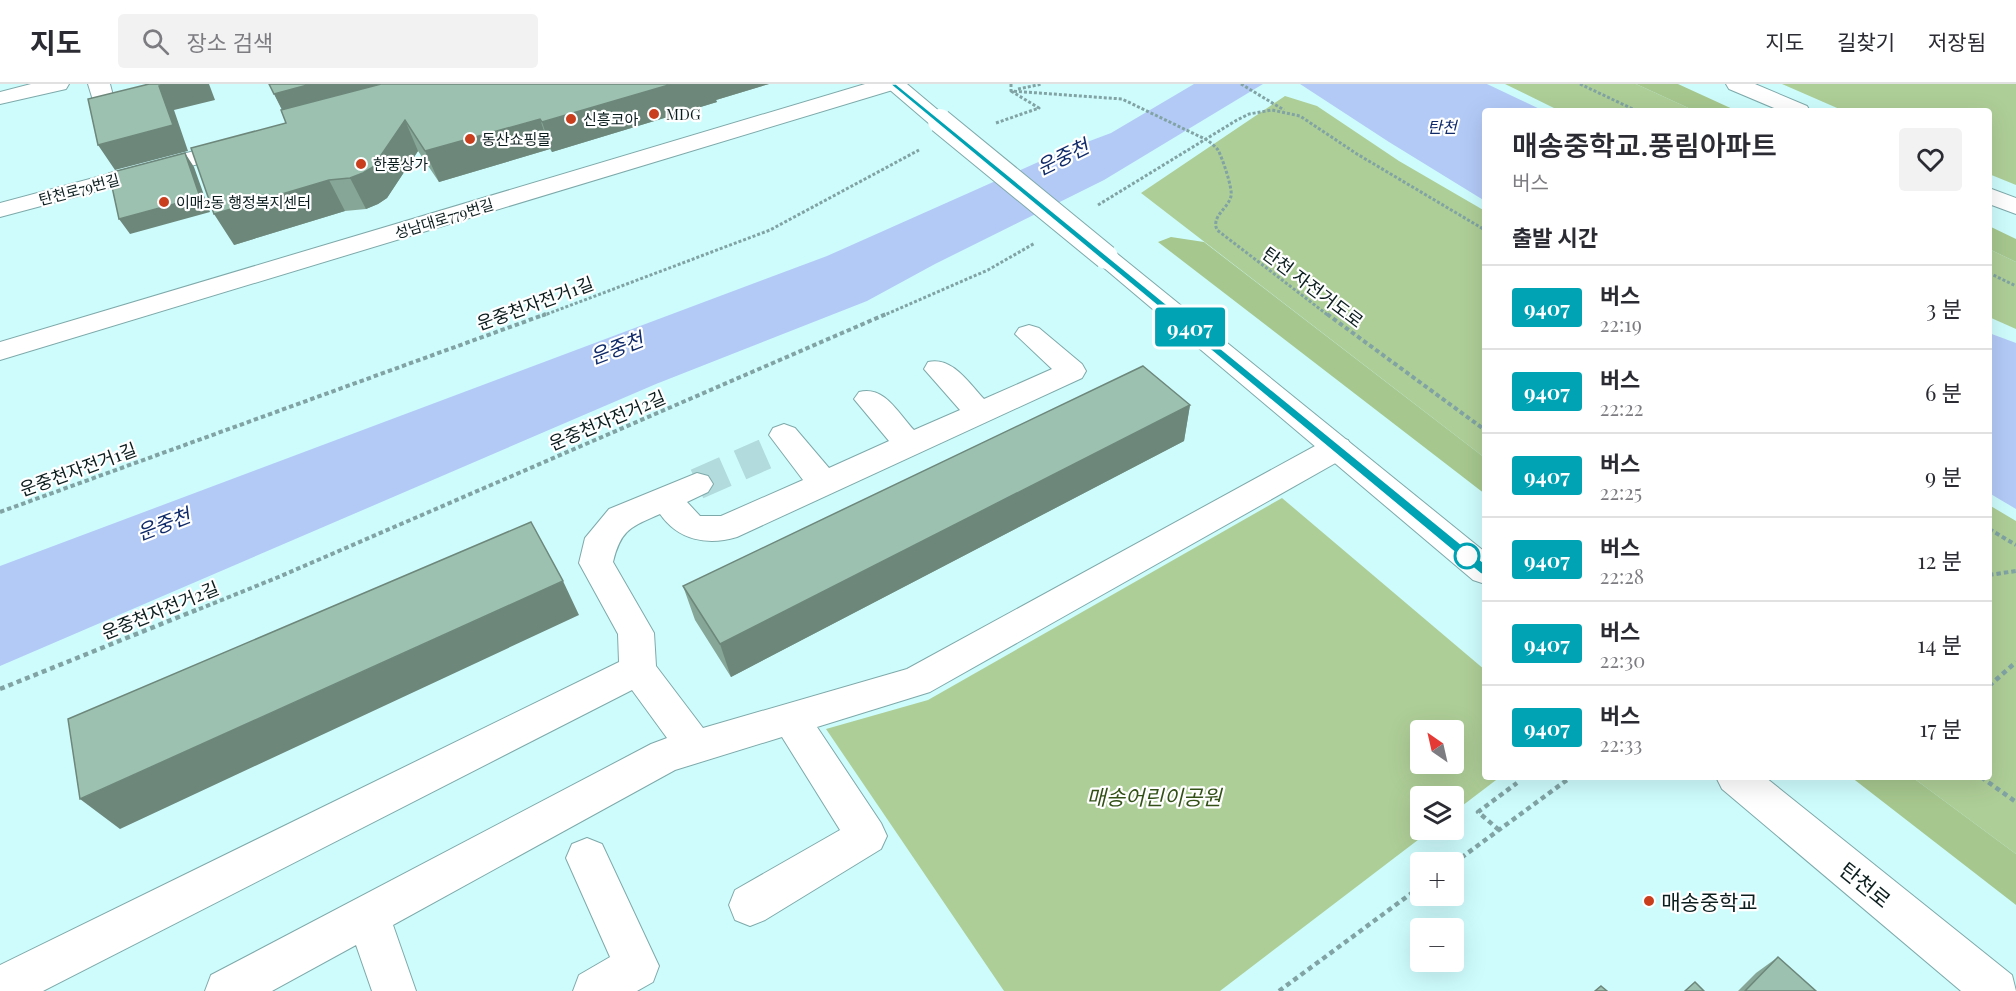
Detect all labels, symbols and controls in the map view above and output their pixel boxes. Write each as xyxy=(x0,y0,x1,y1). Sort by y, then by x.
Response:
search box xyxy=(118,14,538,68)
text: 지도 xyxy=(30,23,82,60)
icon: search xyxy=(139,25,172,58)
text: 장소 검색 xyxy=(187,27,273,57)
text: 지도 xyxy=(1765,27,1804,55)
text: 길찾기 xyxy=(1837,27,1895,55)
text: 저장됨 xyxy=(1928,27,1986,55)
place label: MDG xyxy=(666,104,701,124)
marker: MDG xyxy=(647,107,661,121)
place label: 신흥코아 xyxy=(583,109,638,129)
marker: 신흥코아 xyxy=(564,112,578,126)
water label: 탄천 xyxy=(1427,116,1459,137)
text: 매송중학교.풍림아파트 xyxy=(1512,126,1777,163)
button: heart xyxy=(1899,128,1962,191)
place label: 동산쇼핑몰 xyxy=(482,129,551,149)
water label: 운중천 xyxy=(1031,131,1095,180)
marker: 동산쇼핑몰 xyxy=(463,132,477,146)
place label: 한풍상가 xyxy=(373,154,428,174)
marker: 한풍상가 xyxy=(354,157,368,171)
text: 버스 xyxy=(1512,168,1549,195)
street label: 탄천로79번길 xyxy=(36,169,122,209)
place label: 이매2동 행정복지센터 xyxy=(176,192,311,212)
street label: 성남대로779번길 xyxy=(392,193,496,243)
marker: 이매2동 행정복지센터 xyxy=(157,195,171,209)
text: 출발 시간 xyxy=(1512,222,1598,252)
street label: 탄천 자전거도로 xyxy=(1258,241,1368,333)
street label: 운중천자전거1길 xyxy=(473,271,597,335)
text: 버스 xyxy=(1600,280,1640,310)
text: 9407 xyxy=(1524,293,1570,321)
text: 3 분 xyxy=(1926,293,1962,323)
line badge: 9407 xyxy=(1148,308,1232,346)
text: 22:19 xyxy=(1600,310,1642,337)
text: 9407 xyxy=(1167,313,1213,341)
water label: 운중천 xyxy=(585,324,649,369)
text: 버스 xyxy=(1600,364,1640,394)
text: 9407 xyxy=(1524,377,1570,405)
text: 6 분 xyxy=(1925,377,1962,407)
street label: 운중천자전거2길 xyxy=(545,385,669,455)
text: 22:22 xyxy=(1600,394,1643,421)
street label: 운중천자전거1길 xyxy=(16,437,140,501)
text: 버스 xyxy=(1600,448,1640,478)
text: 9407 xyxy=(1524,461,1570,489)
text: 9 분 xyxy=(1925,461,1962,491)
text: 22:25 xyxy=(1600,478,1642,505)
water label: 운중천 xyxy=(132,500,196,545)
text: 버스 xyxy=(1600,532,1640,562)
unlabelled marker xyxy=(1454,543,1480,569)
text: 9407 xyxy=(1524,545,1570,573)
text: 12 분 xyxy=(1918,545,1962,575)
text: 22:28 xyxy=(1600,562,1644,589)
street label: 운중천자전거2길 xyxy=(98,576,222,644)
text: 버스 xyxy=(1600,616,1640,646)
text: 9407 xyxy=(1524,629,1570,657)
text: 14 분 xyxy=(1917,629,1962,659)
text: 22:30 xyxy=(1600,646,1645,673)
text: 버스 xyxy=(1600,700,1640,730)
text: 9407 xyxy=(1524,713,1570,741)
text: 17 분 xyxy=(1919,713,1962,743)
north arrow xyxy=(1410,720,1464,774)
map controls xyxy=(1410,720,1464,972)
text: 22:33 xyxy=(1600,730,1642,757)
park label: 매송어린이공원 xyxy=(1086,782,1223,810)
button: layers xyxy=(1410,786,1464,840)
button: + xyxy=(1410,852,1464,906)
street label: 탄천로 xyxy=(1835,855,1897,913)
place label: 매송중학교 xyxy=(1661,887,1758,915)
marker: 매송중학교 xyxy=(1642,894,1656,908)
button: − xyxy=(1410,918,1464,972)

